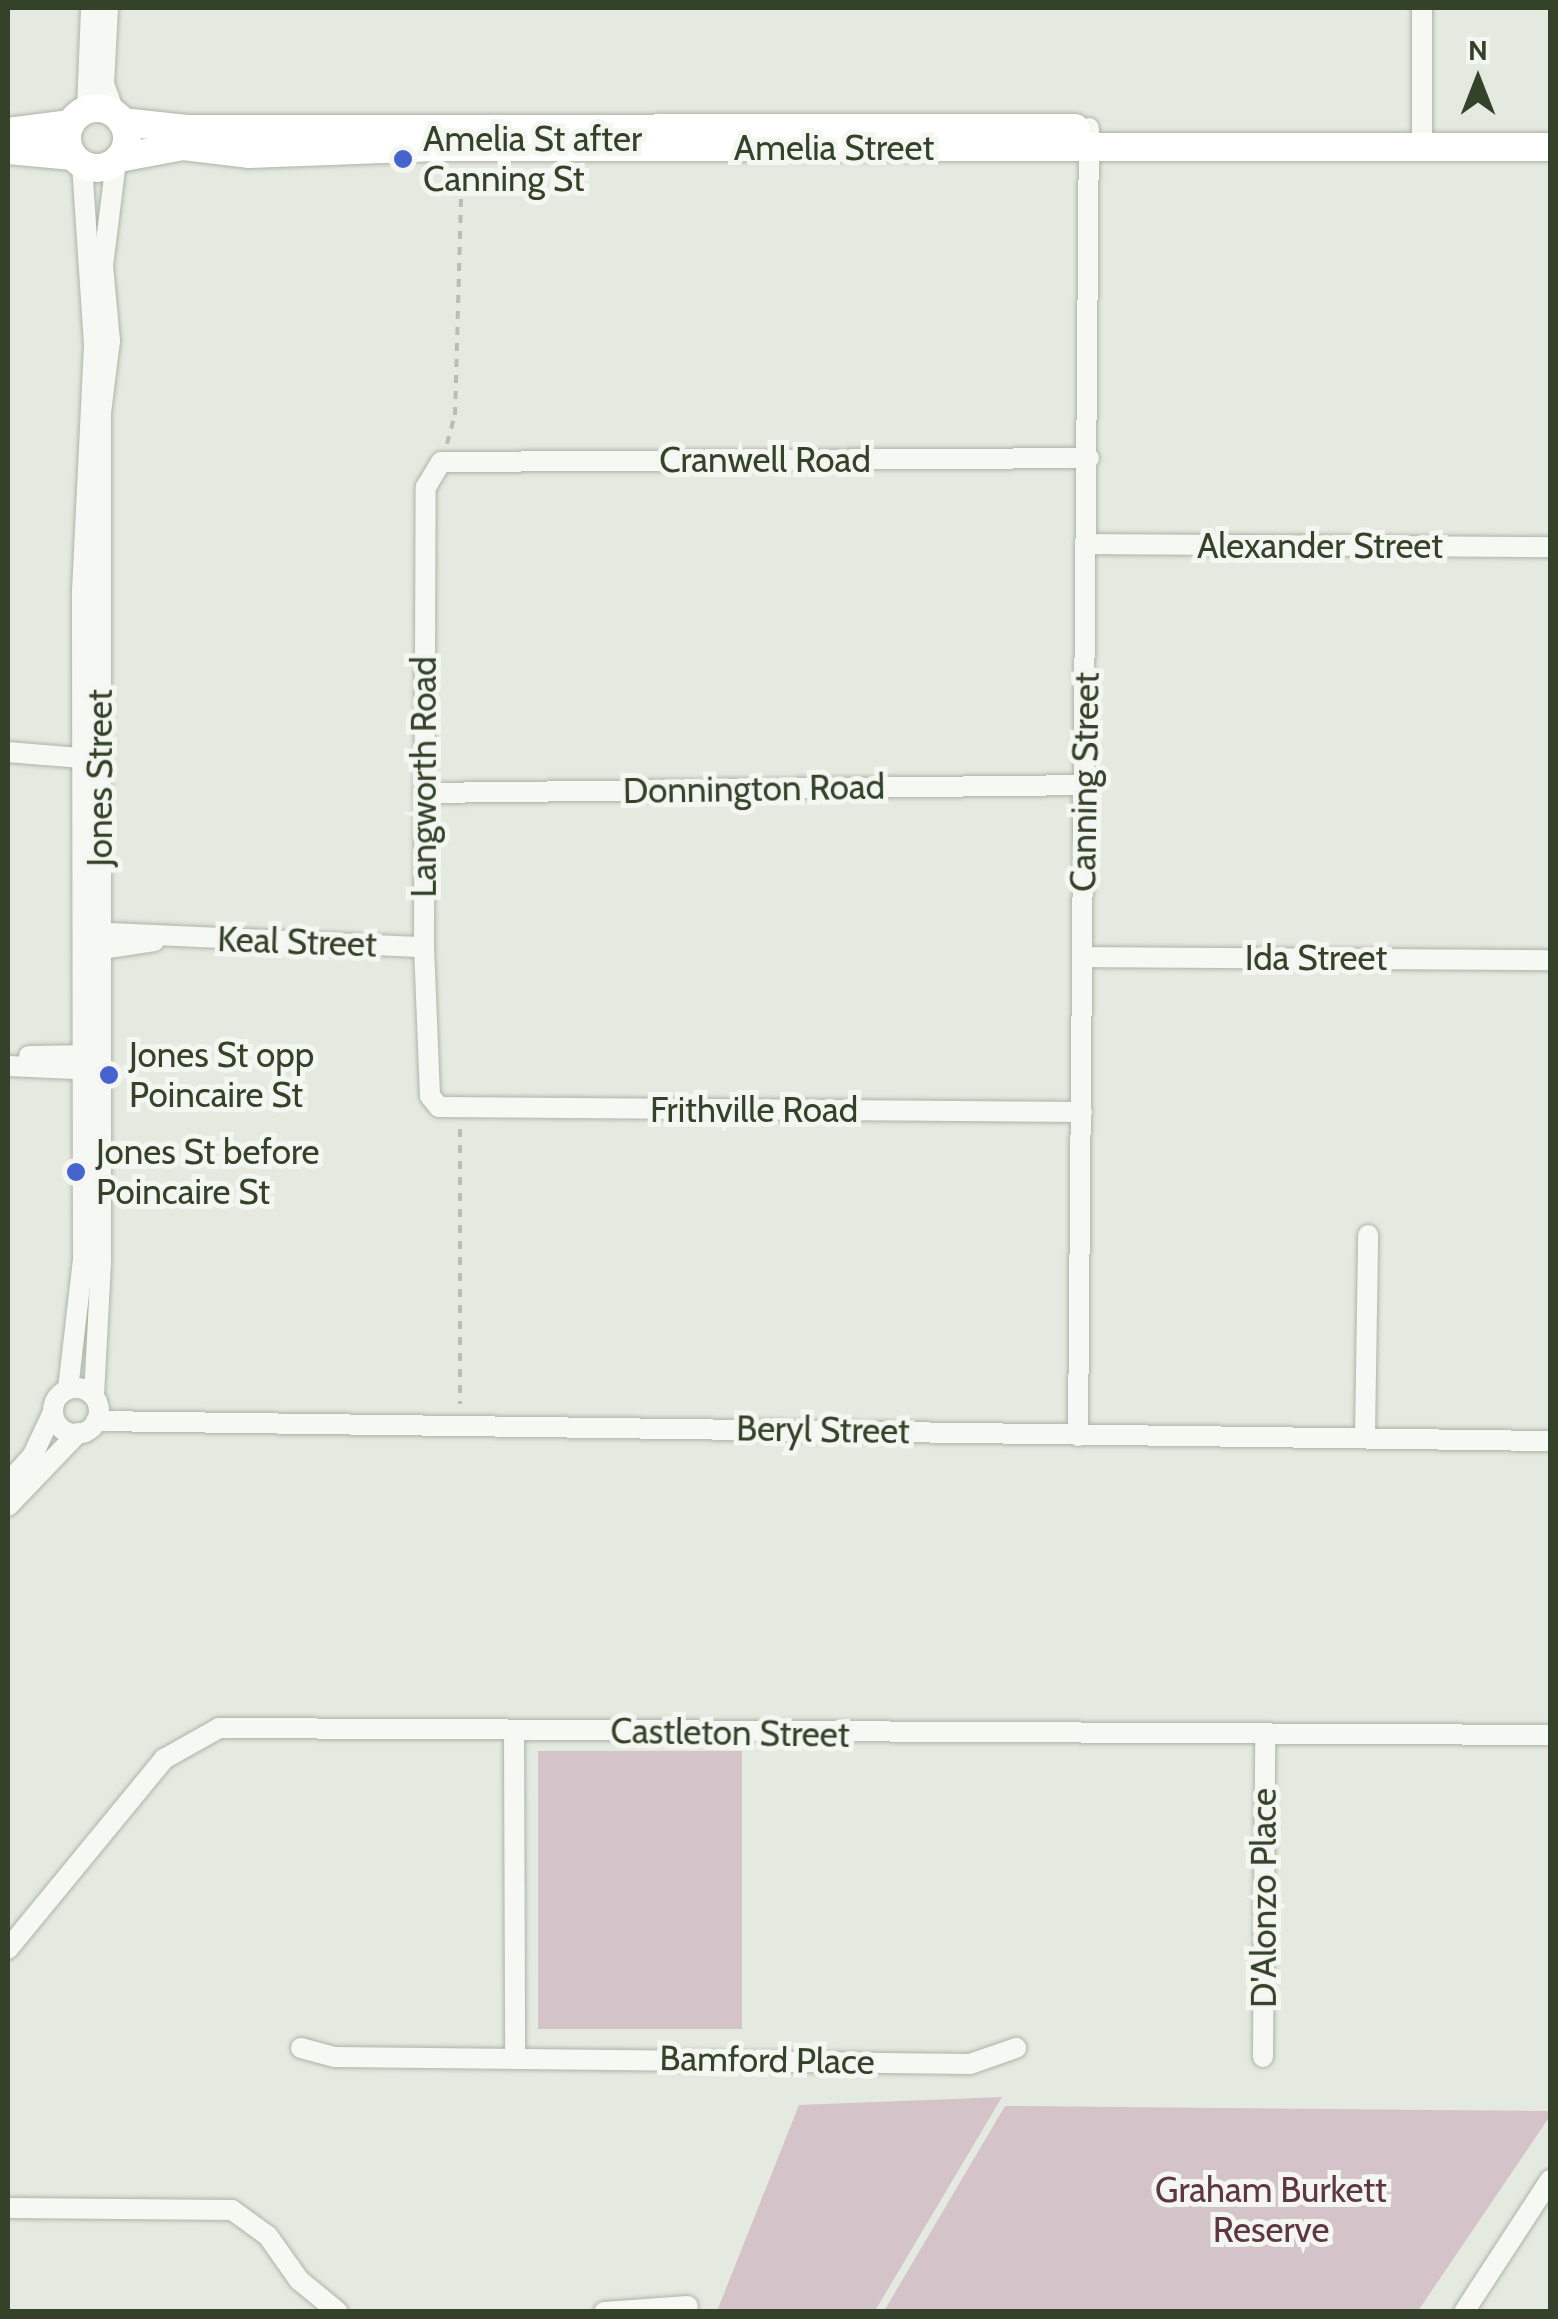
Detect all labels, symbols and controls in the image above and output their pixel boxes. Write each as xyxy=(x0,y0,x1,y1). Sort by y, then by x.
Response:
north arrow xyxy=(1428,30,1528,130)
text: N xyxy=(1468,33,1488,67)
place label: Amelia St after Canning St xyxy=(423,118,642,200)
street label: Amelia Street xyxy=(734,127,934,169)
marker: Amelia St after Canning St xyxy=(392,148,414,170)
street label: Cranwell Road xyxy=(659,439,871,481)
street label: Alexander Street xyxy=(1197,525,1443,567)
street label: Langworth Road xyxy=(403,656,445,898)
street label: Canning Street xyxy=(1062,672,1108,892)
street label: Jones Street xyxy=(79,689,121,867)
street label: Donnington Road xyxy=(623,766,885,812)
street label: Keal Street xyxy=(217,918,377,966)
street label: Ida Street xyxy=(1245,937,1387,979)
place label: Jones St opp Poincaire St xyxy=(129,1034,314,1116)
marker: Jones St opp Poincaire St xyxy=(98,1064,120,1086)
street label: Frithville Road xyxy=(650,1089,858,1131)
place label: Jones St before Poincaire St xyxy=(96,1131,319,1213)
marker: Jones St before Poincaire St xyxy=(65,1161,87,1183)
street label: Beryl Street xyxy=(736,1407,910,1453)
street label: Castleton Street xyxy=(610,1710,850,1756)
street label: D'Alonzo Place xyxy=(1243,1788,1285,2008)
street label: Bamford Place xyxy=(659,2037,875,2083)
park label: Graham Burkett Reserve xyxy=(1155,2169,1387,2251)

